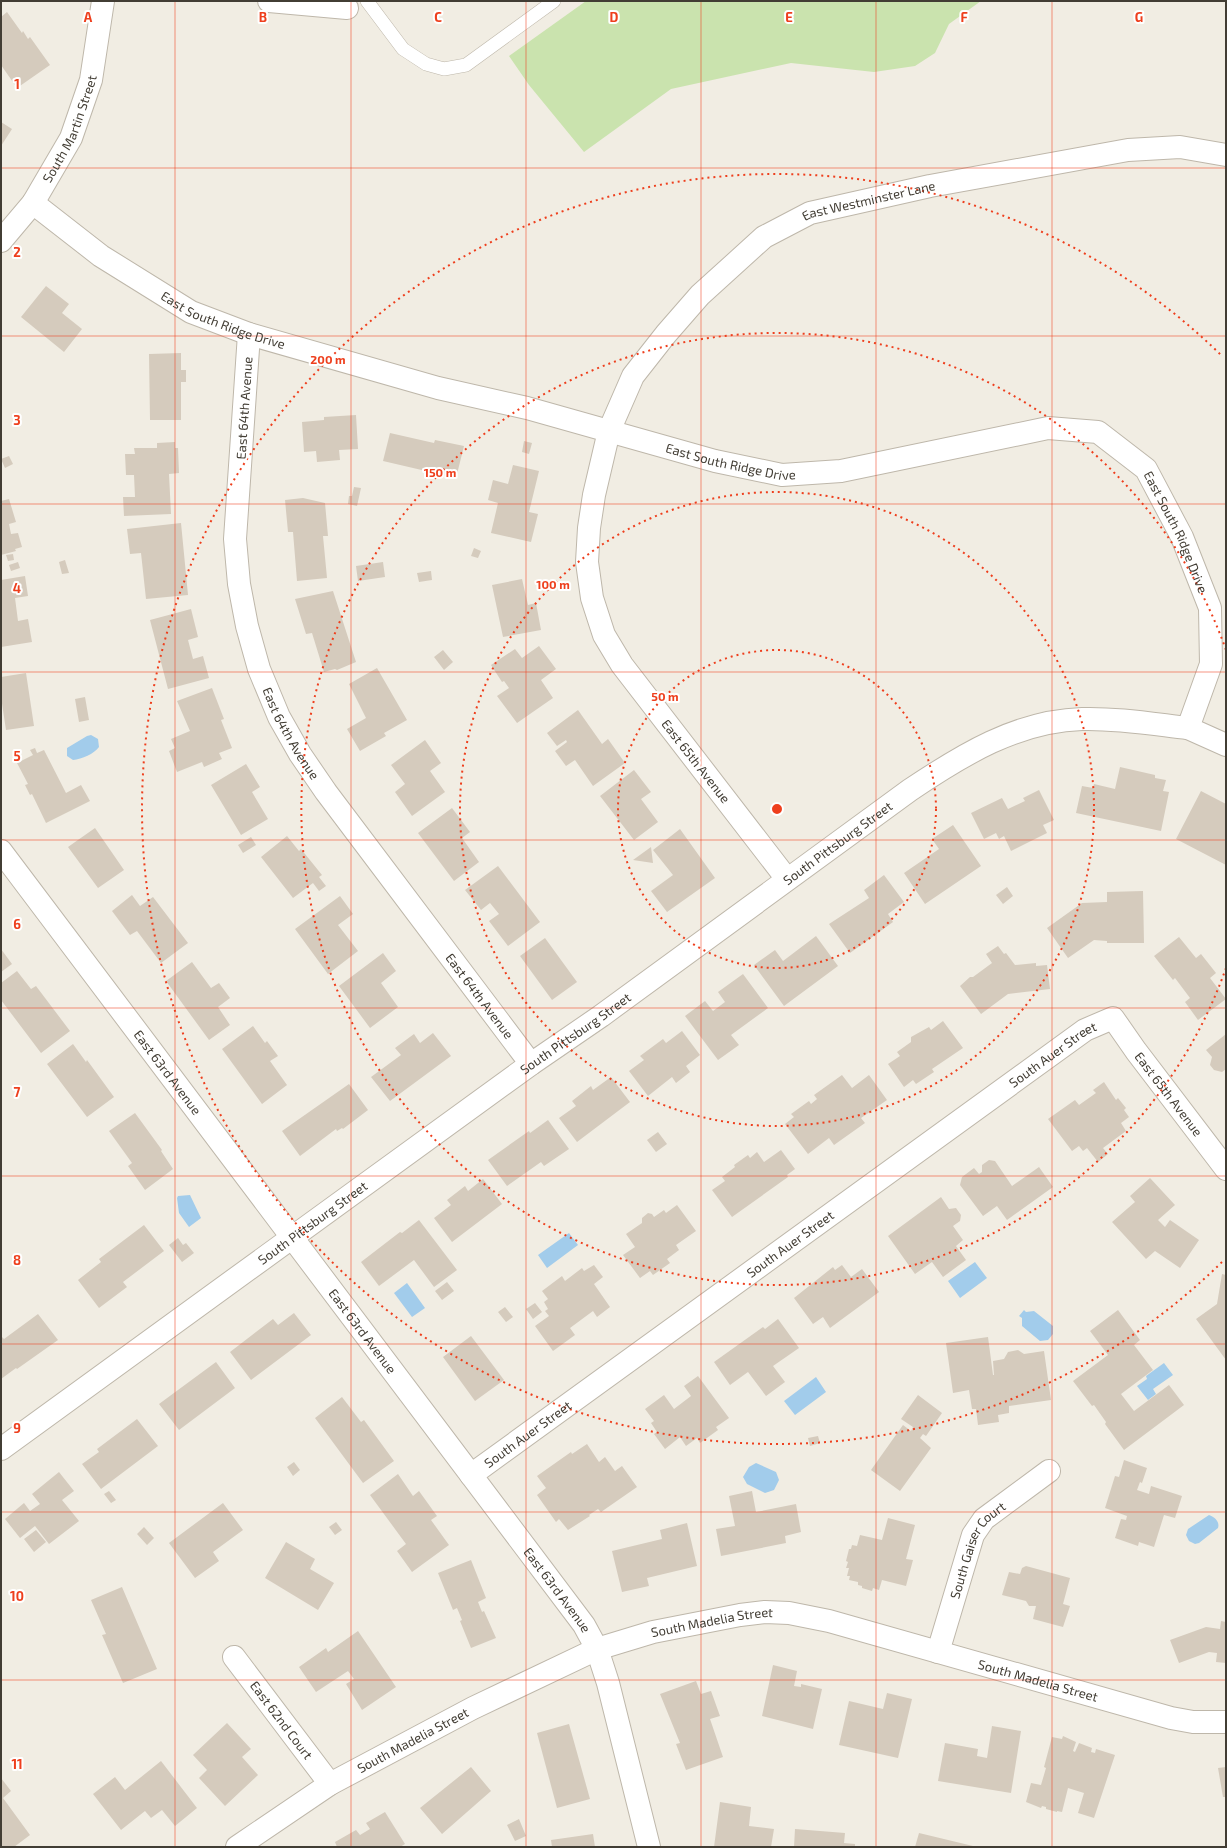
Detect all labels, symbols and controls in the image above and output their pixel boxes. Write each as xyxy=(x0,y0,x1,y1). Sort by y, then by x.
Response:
text: A xyxy=(84,9,93,25)
text: B xyxy=(259,9,267,25)
text: C xyxy=(434,9,442,25)
text: D xyxy=(610,9,619,25)
text: E xyxy=(785,9,793,25)
text: F xyxy=(960,9,968,25)
text: G xyxy=(1135,9,1143,25)
street label: South Martin Street xyxy=(39,74,100,185)
text: 1 xyxy=(14,76,20,92)
street label: East Westminster Lane xyxy=(799,177,936,224)
text: 2 xyxy=(13,244,21,260)
street label: East South Ridge Drive xyxy=(158,287,287,352)
text: 200 m xyxy=(310,352,346,366)
street label: East 64th Avenue xyxy=(232,356,256,460)
text: 3 xyxy=(13,412,21,428)
street label: East South Ridge Drive xyxy=(664,439,796,483)
text: 150 m xyxy=(424,465,456,479)
street label: East South Ridge Drive xyxy=(1140,468,1211,595)
text: 100 m xyxy=(536,577,570,591)
text: 4 xyxy=(13,580,21,596)
street label: East 64th Avenue xyxy=(259,685,323,782)
text: 50 m xyxy=(651,689,679,703)
street label: East 65th Avenue xyxy=(658,716,734,806)
text: 5 xyxy=(13,748,21,764)
street label: South Pittsburg Street xyxy=(780,798,895,888)
centre of rings xyxy=(770,802,784,816)
text: 6 xyxy=(13,916,21,932)
street label: East 64th Avenue xyxy=(442,950,517,1042)
street label: South Pittsburg Street xyxy=(517,989,634,1077)
street label: South Auer Street xyxy=(1006,1018,1099,1091)
street label: East 63rd Avenue xyxy=(130,1027,205,1118)
street label: East 65th Avenue xyxy=(1131,1049,1206,1139)
text: 7 xyxy=(14,1084,21,1100)
street label: South Pittsburg Street xyxy=(255,1178,370,1268)
street label: South Auer Street xyxy=(743,1207,837,1281)
text: 8 xyxy=(13,1252,21,1268)
street label: East 63rd Avenue xyxy=(325,1285,400,1377)
street label: South Auer Street xyxy=(481,1397,574,1471)
text: 9 xyxy=(13,1420,21,1436)
street label: South Gaiser Court xyxy=(946,1498,1008,1601)
street label: East 63rd Avenue xyxy=(520,1544,594,1635)
text: 10 xyxy=(10,1588,24,1604)
street label: South Madelia Street xyxy=(649,1604,773,1640)
street label: South Madelia Street xyxy=(976,1656,1100,1705)
street label: East 62nd Court xyxy=(247,1678,316,1762)
street label: South Madelia Street xyxy=(354,1704,471,1776)
text: 11 xyxy=(11,1756,23,1772)

